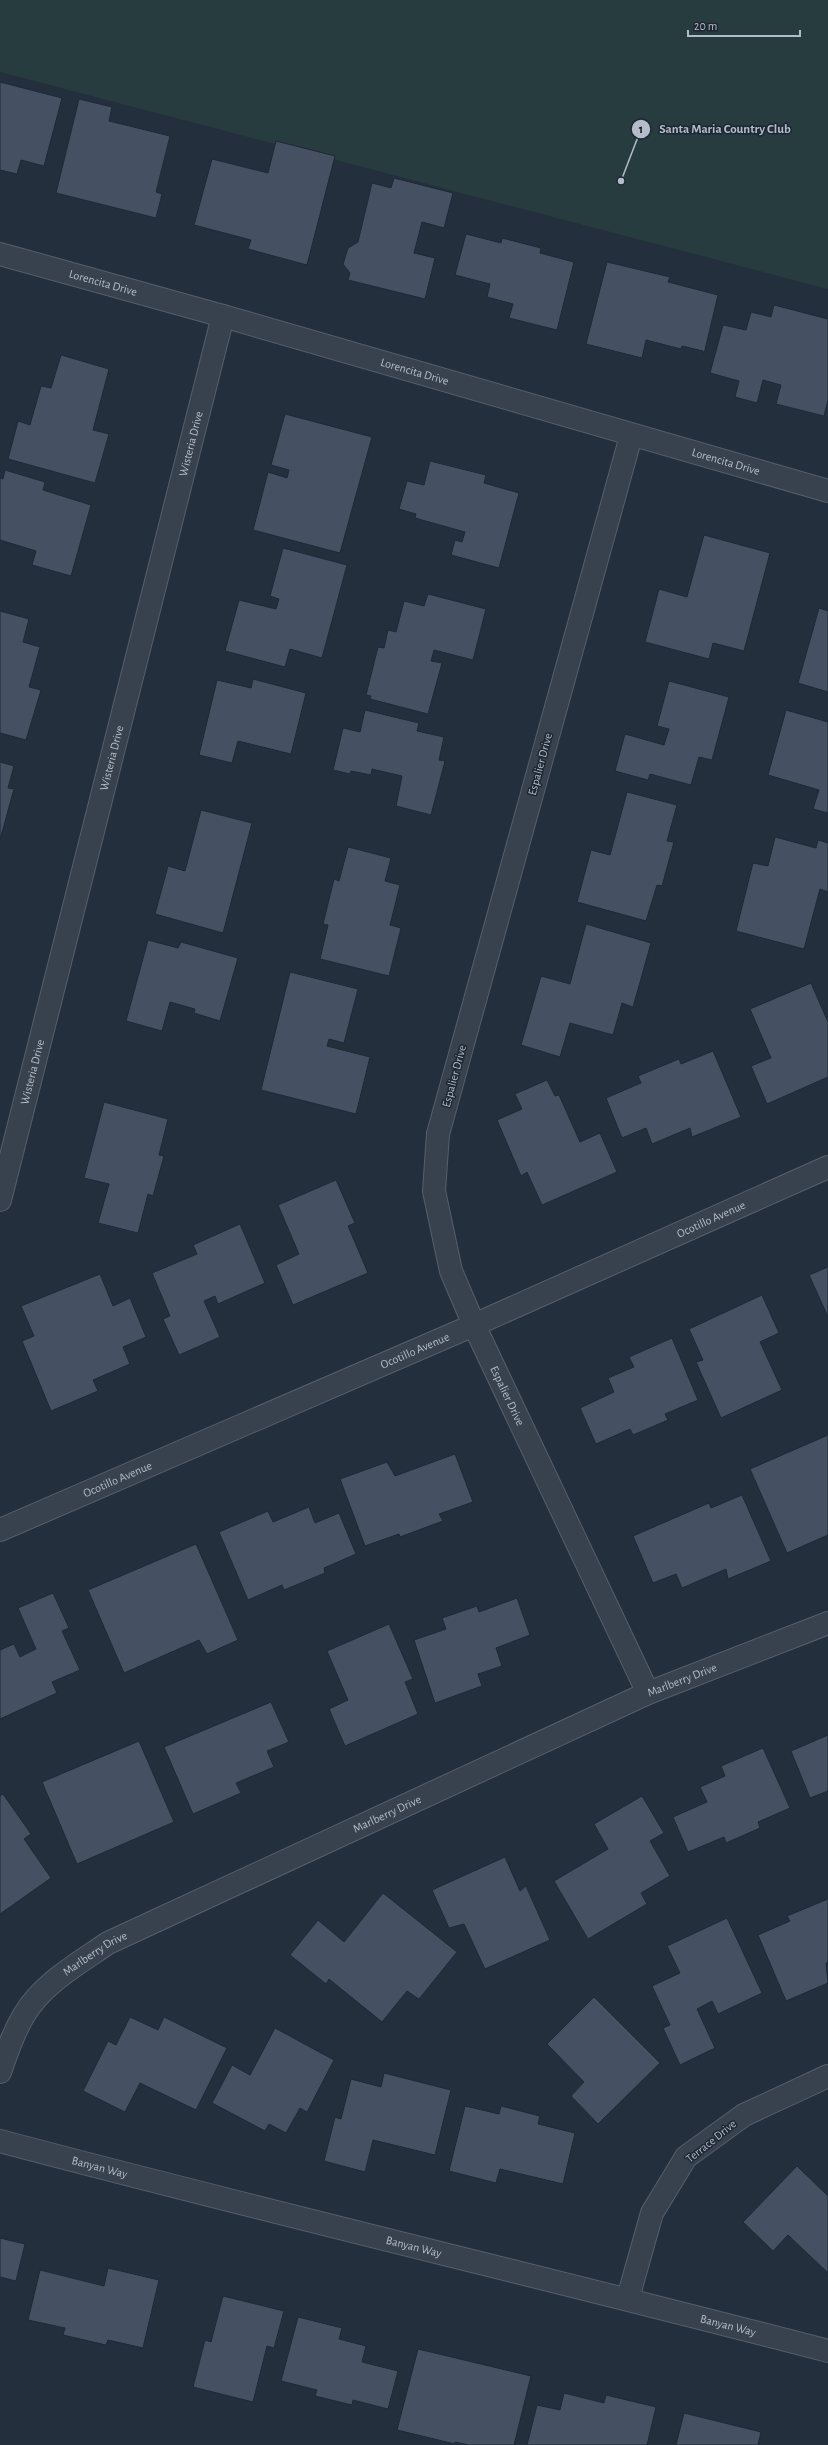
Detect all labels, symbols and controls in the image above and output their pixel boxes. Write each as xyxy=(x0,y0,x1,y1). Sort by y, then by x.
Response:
scale bar xyxy=(688,12,800,38)
text: 20 m xyxy=(694,20,717,32)
callout: Santa Maria Country Club xyxy=(631,116,799,141)
text: 1 xyxy=(639,123,643,135)
text: Santa Maria Country Club xyxy=(659,123,791,136)
street label: Lorencita Drive xyxy=(68,267,138,298)
street label: Lorencita Drive xyxy=(379,356,450,387)
street label: Wisteria Drive xyxy=(177,410,205,477)
street label: Lorencita Drive xyxy=(691,446,761,477)
street label: Wisteria Drive xyxy=(98,724,126,792)
street label: Espalier Drive xyxy=(526,731,554,797)
street label: Wisteria Drive xyxy=(18,1038,46,1106)
street label: Espalier Drive xyxy=(440,1043,468,1109)
street label: Ocotillo Avenue xyxy=(675,1199,747,1240)
street label: Ocotillo Avenue xyxy=(379,1330,451,1371)
street label: Espalier Drive xyxy=(488,1364,527,1427)
street label: Ocotillo Avenue xyxy=(81,1459,154,1499)
street label: Marlberry Drive xyxy=(646,1661,718,1699)
street label: Marlberry Drive xyxy=(351,1793,423,1835)
street label: Marlberry Drive xyxy=(61,1929,129,1978)
street label: Terrace Drive xyxy=(684,2117,738,2165)
street label: Banyan Way xyxy=(71,2154,129,2181)
street label: Banyan Way xyxy=(385,2234,443,2260)
street label: Banyan Way xyxy=(699,2312,757,2339)

